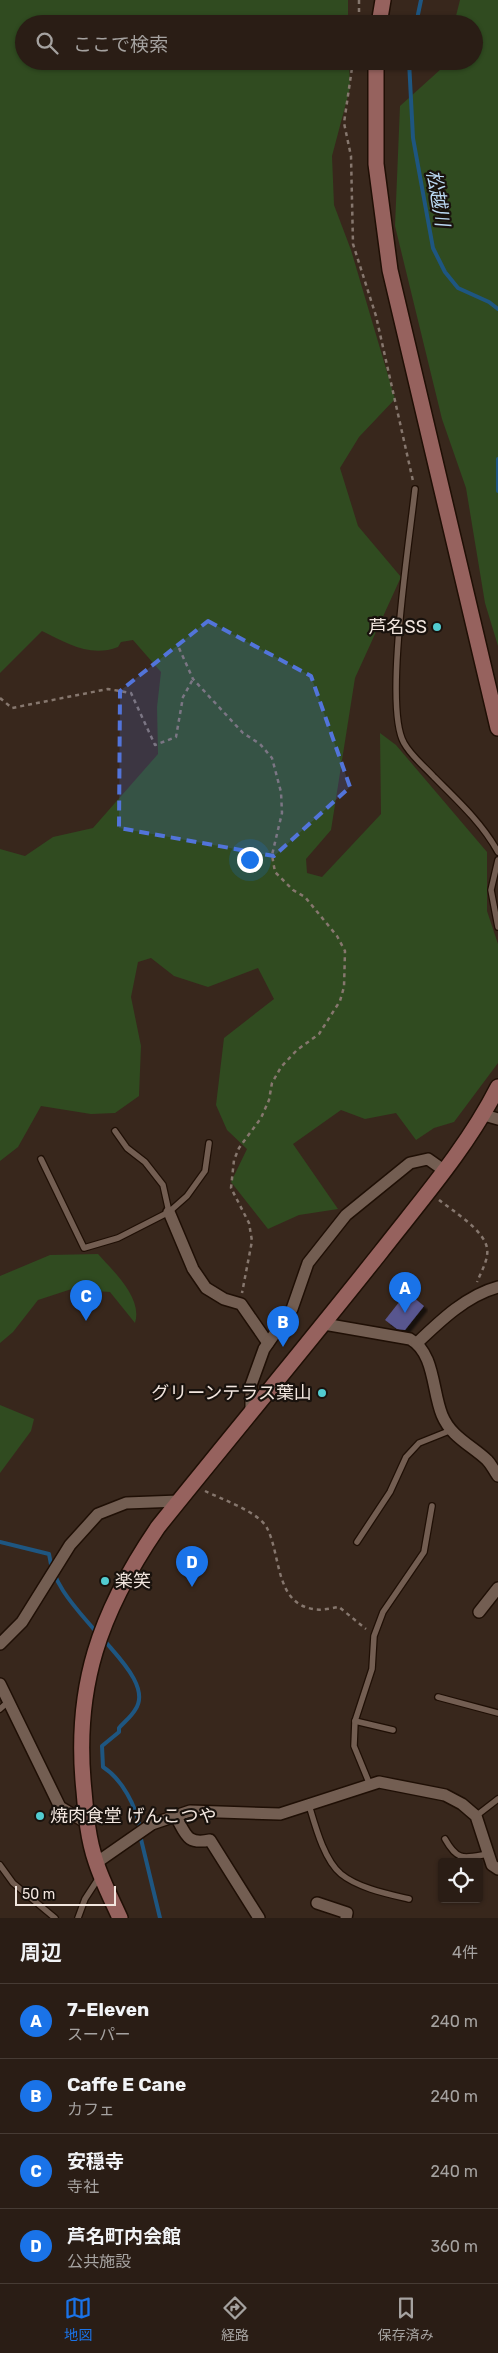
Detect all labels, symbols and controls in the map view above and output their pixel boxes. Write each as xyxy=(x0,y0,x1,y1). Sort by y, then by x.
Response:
search box xyxy=(15,15,483,70)
icon: search xyxy=(33,29,61,57)
text: ここで検索 xyxy=(73,33,168,56)
water label: 松越川 xyxy=(422,168,455,230)
place label: 芦名SS xyxy=(369,616,427,638)
marker: 芦名SS xyxy=(431,621,443,633)
your location xyxy=(237,847,263,873)
pin: A xyxy=(389,1272,421,1313)
pin: C xyxy=(70,1280,102,1321)
pin: B xyxy=(267,1306,299,1347)
place label: グリーンテラス葉山 xyxy=(151,1382,312,1404)
marker: グリーンテラス葉山 xyxy=(316,1387,328,1399)
pin: D xyxy=(176,1546,208,1587)
place label: 楽笑 xyxy=(115,1570,151,1592)
marker: 楽笑 xyxy=(99,1575,111,1587)
place label: 焼肉食堂 げんこつや xyxy=(50,1805,216,1827)
marker: 焼肉食堂 げんこつや xyxy=(34,1810,46,1822)
map controls xyxy=(438,1858,483,1903)
button: locate xyxy=(438,1858,483,1903)
scale bar xyxy=(15,1883,116,1906)
text: 50 m xyxy=(22,1886,55,1903)
text: 周辺 xyxy=(20,1940,62,1965)
text: 4件 xyxy=(452,1943,478,1962)
text: 7-Eleven xyxy=(67,1998,149,2021)
text: A xyxy=(30,2012,42,2031)
text: 240 m xyxy=(431,2012,478,2031)
text: スーパー xyxy=(67,2025,131,2044)
text: Caffe E Cane xyxy=(67,2073,186,2096)
text: B xyxy=(30,2087,42,2106)
text: 240 m xyxy=(431,2087,478,2106)
text: カフェ xyxy=(67,2100,115,2119)
text: 安穏寺 xyxy=(67,2150,124,2173)
text: C xyxy=(30,2162,42,2181)
text: 240 m xyxy=(431,2162,478,2181)
text: 寺社 xyxy=(67,2177,99,2196)
text: 芦名町内会館 xyxy=(67,2225,181,2248)
text: D xyxy=(30,2237,42,2256)
text: 360 m xyxy=(430,2237,478,2256)
text: 公共施設 xyxy=(67,2252,131,2271)
tab: 地図 xyxy=(64,2294,92,2344)
tab: 経路 xyxy=(221,2294,249,2344)
tab: 保存済み xyxy=(378,2294,434,2344)

